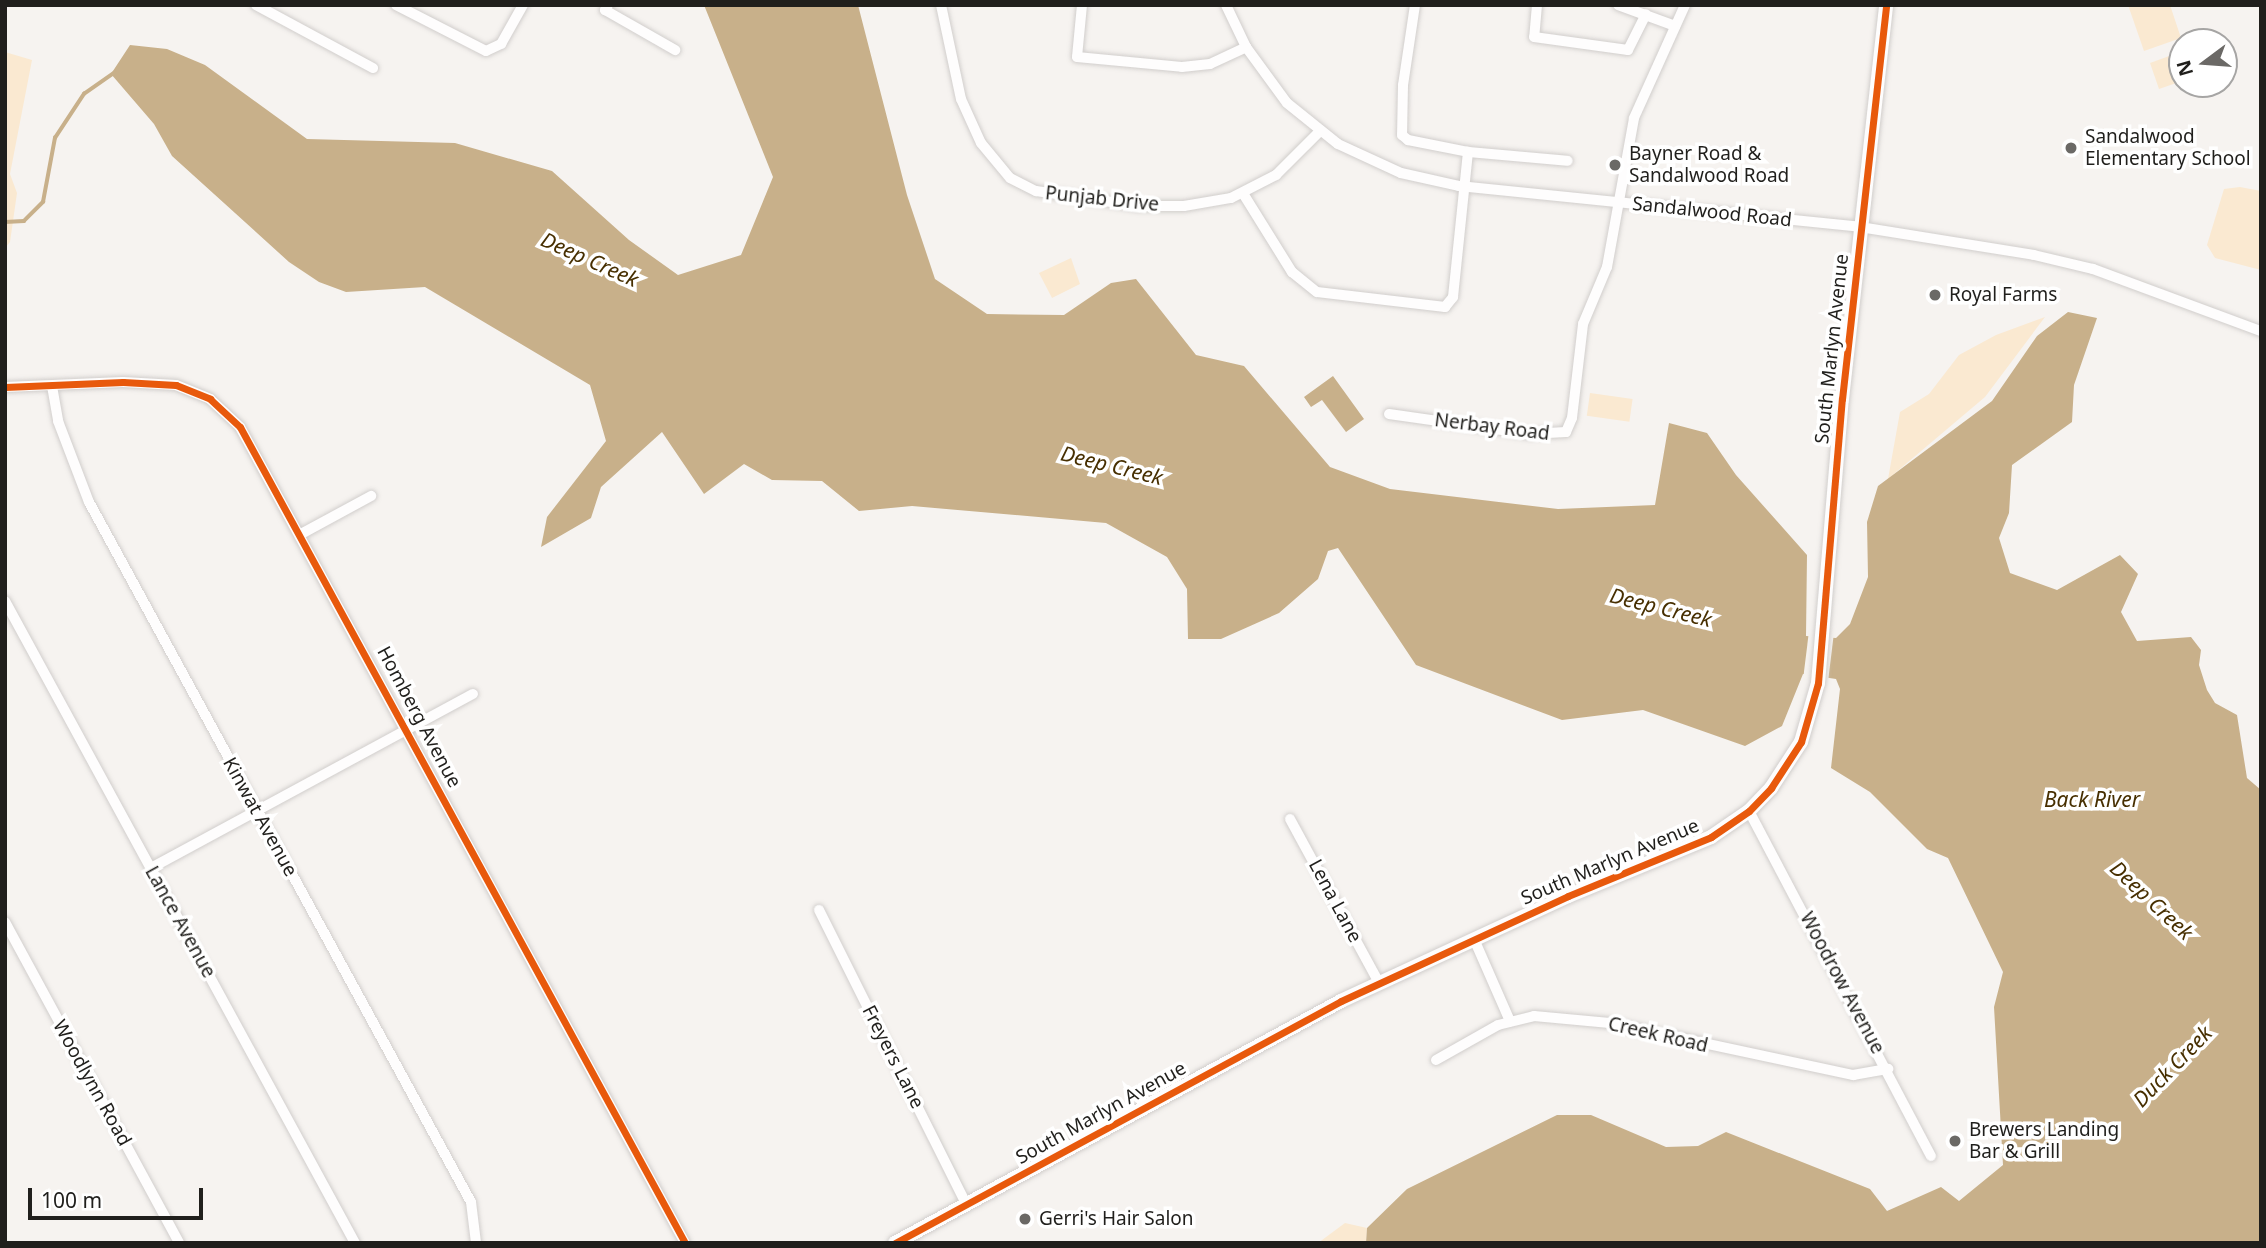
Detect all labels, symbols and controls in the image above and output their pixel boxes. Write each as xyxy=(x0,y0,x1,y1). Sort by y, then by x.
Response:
north arrow xyxy=(2168,28,2238,98)
text: N xyxy=(2170,57,2199,79)
place label: Sandalwood Elementary School xyxy=(2085,126,2251,170)
marker: Sandalwood Elementary School xyxy=(2063,140,2079,156)
place label: Bayner Road & Sandalwood Road xyxy=(1629,143,1789,187)
marker: Bayner Road & Sandalwood Road xyxy=(1607,157,1623,173)
street label: Punjab Drive xyxy=(1044,182,1160,216)
street label: Sandalwood Road xyxy=(1631,192,1793,232)
water label: Deep Creek xyxy=(537,226,643,292)
street label: South Marlyn Avenue xyxy=(1811,253,1853,445)
place label: Royal Farms xyxy=(1949,284,2057,306)
marker: Royal Farms xyxy=(1927,287,1943,303)
street label: Nerbay Road xyxy=(1433,409,1551,445)
water label: Deep Creek xyxy=(1058,440,1166,490)
water label: Deep Creek xyxy=(1607,582,1715,632)
street label: Homberg Avenue xyxy=(372,642,466,792)
street label: Kinwat Avenue xyxy=(218,754,302,880)
water label: Back River xyxy=(2044,786,2140,812)
street label: South Marlyn Avenue xyxy=(1518,814,1702,910)
street label: Lena Lane xyxy=(1304,855,1366,947)
water label: Deep Creek xyxy=(2105,855,2199,945)
street label: Lance Avenue xyxy=(140,862,220,982)
street label: Woodrow Avenue xyxy=(1795,908,1889,1058)
street label: Freyers Lane xyxy=(857,1001,929,1113)
street label: Creek Road xyxy=(1606,1012,1710,1058)
street label: Woodlynn Road xyxy=(48,1016,136,1150)
water label: Duck Creek xyxy=(2127,1020,2217,1112)
street label: South Marlyn Avenue xyxy=(1012,1057,1190,1169)
place label: Brewers Landing Bar & Grill xyxy=(1969,1119,2119,1163)
marker: Brewers Landing Bar & Grill xyxy=(1947,1133,1963,1149)
scale bar xyxy=(32,1174,206,1218)
text: 100 m xyxy=(41,1186,102,1214)
place label: Gerri's Hair Salon xyxy=(1039,1208,1194,1230)
marker: Gerri's Hair Salon xyxy=(1017,1211,1033,1227)

